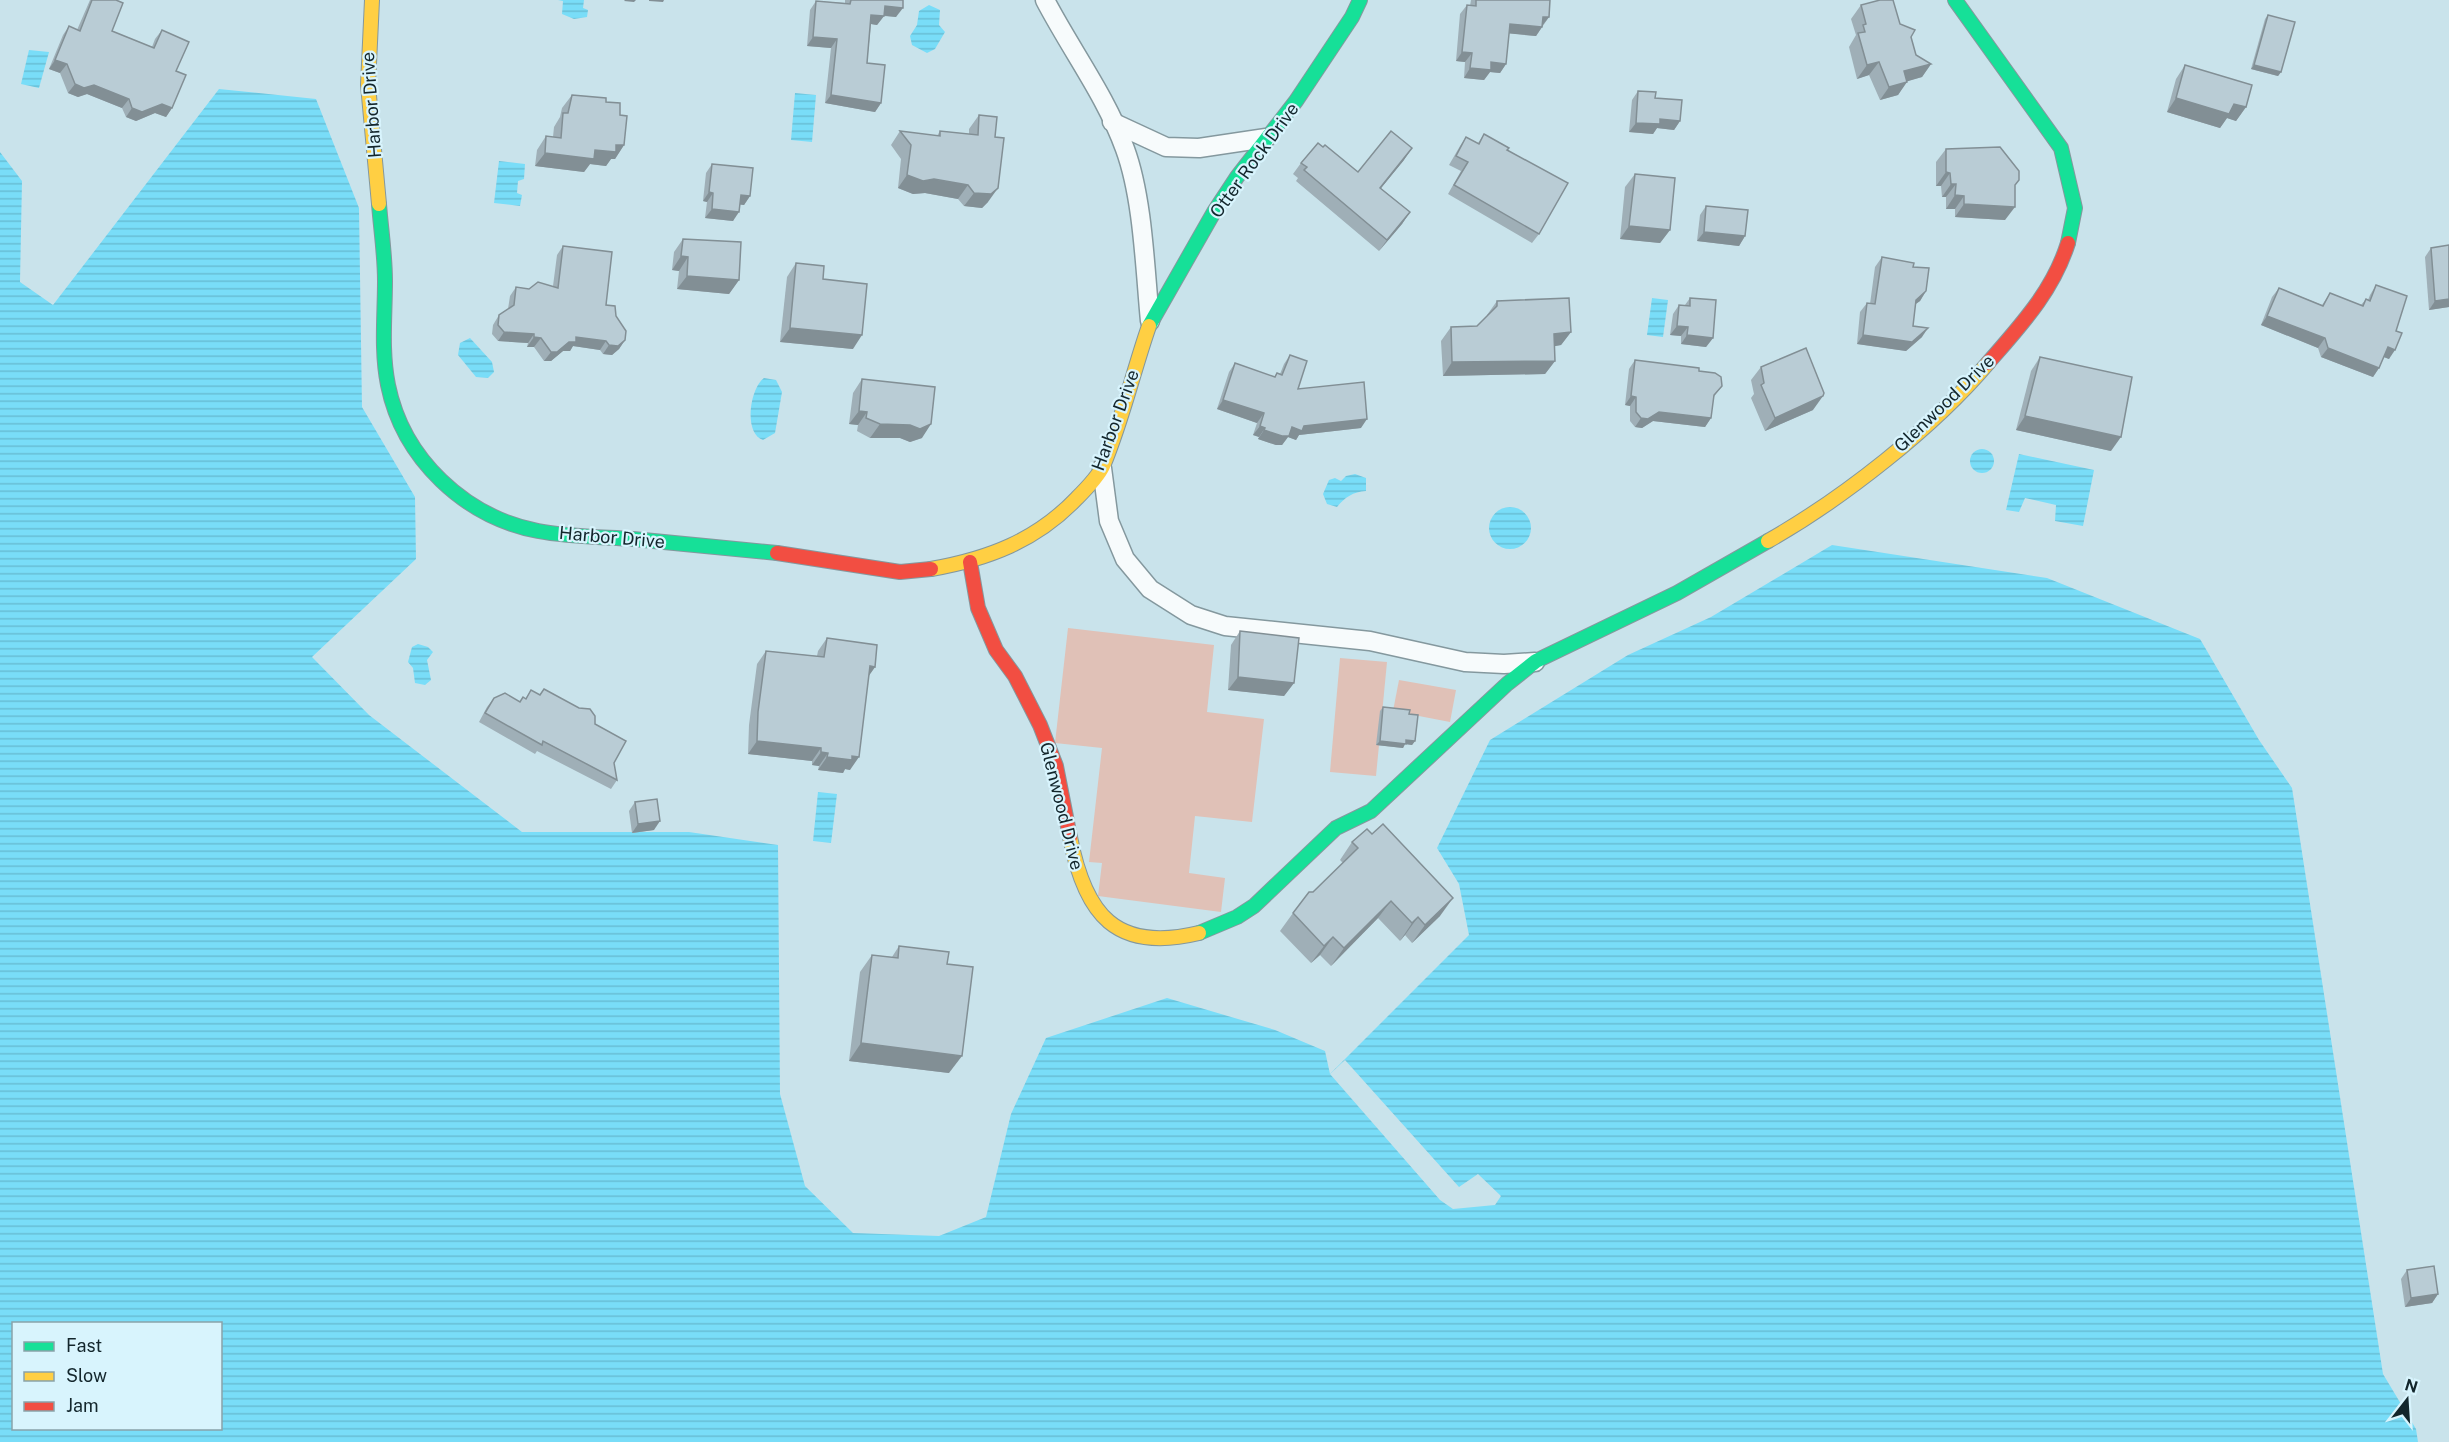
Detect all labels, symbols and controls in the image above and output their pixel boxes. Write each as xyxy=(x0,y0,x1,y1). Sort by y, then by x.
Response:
street label: Harbor Drive xyxy=(357,51,385,159)
street label: Otter Rock Drive xyxy=(1205,98,1303,222)
street label: Glenwood Drive xyxy=(1890,350,1998,456)
street label: Harbor Drive xyxy=(1087,367,1143,473)
street label: Harbor Drive xyxy=(558,522,666,552)
street label: Glenwood Drive xyxy=(1036,740,1088,872)
legend xyxy=(12,1322,222,1430)
text: Fast xyxy=(66,1335,102,1356)
text: Slow xyxy=(66,1365,107,1386)
north arrow xyxy=(2377,1370,2437,1430)
text: N xyxy=(2402,1375,2420,1397)
text: Jam xyxy=(66,1395,99,1416)

